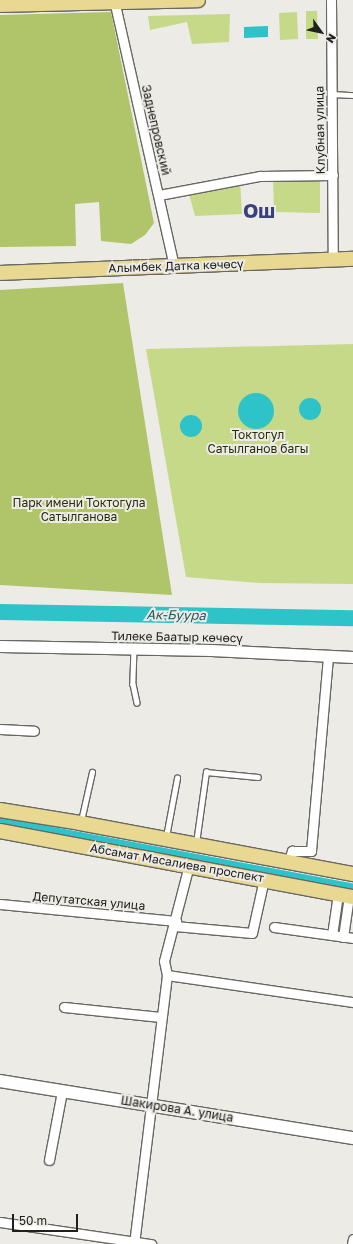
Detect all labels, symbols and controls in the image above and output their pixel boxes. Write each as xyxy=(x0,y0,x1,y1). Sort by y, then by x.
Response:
north arrow xyxy=(301,12,341,52)
text: N xyxy=(324,32,339,46)
street label: Заднепровский xyxy=(139,83,173,177)
street label: Клубная улица xyxy=(312,86,328,174)
district label: Ош xyxy=(243,198,275,222)
street label: Алымбек Датка көчөсү xyxy=(108,256,244,276)
park label: Токтогул Сатылганов багы xyxy=(207,428,309,456)
park label: Парк имени Токтогула Сатылганова xyxy=(12,496,146,524)
water label: Ак-Буура xyxy=(146,607,206,623)
street label: Тилеке Баатыр көчөсү xyxy=(111,629,243,645)
street label: Абсамат Масалиева проспект xyxy=(89,841,265,885)
street label: Депутатская улица xyxy=(32,889,146,913)
street label: Шакирова А. улица xyxy=(120,1093,234,1125)
scale bar xyxy=(14,1206,80,1232)
text: 50 m xyxy=(19,1213,47,1228)

